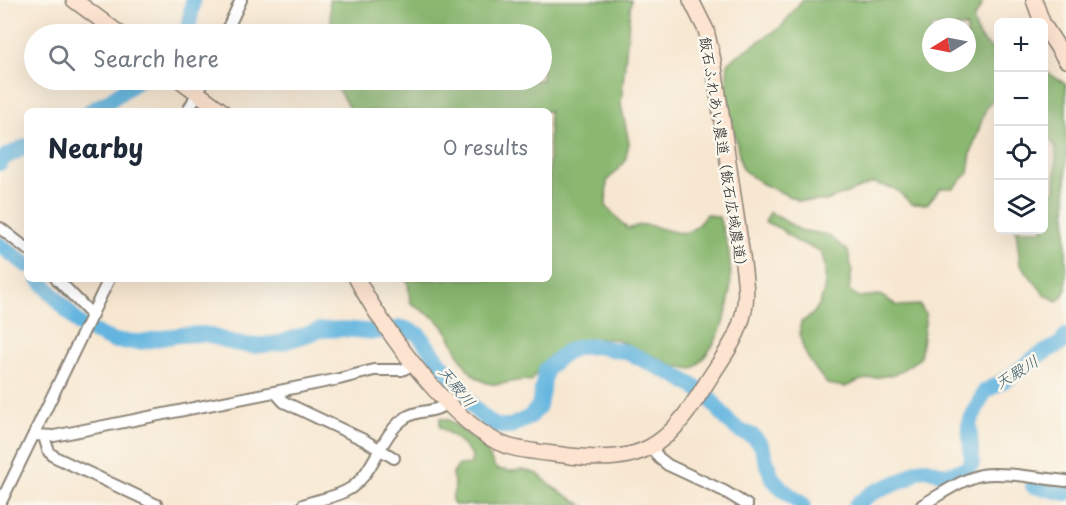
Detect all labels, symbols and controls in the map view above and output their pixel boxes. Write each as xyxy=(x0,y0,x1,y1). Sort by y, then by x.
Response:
north arrow xyxy=(922,18,976,72)
map controls xyxy=(994,18,1048,234)
button: + xyxy=(994,18,1048,72)
search box xyxy=(24,24,552,90)
street label: 飯石ふれあい農道（飯石広域農道） xyxy=(695,35,755,275)
icon: search xyxy=(45,41,78,74)
text: Search here xyxy=(93,41,219,74)
button: − xyxy=(994,72,1048,126)
button: locate xyxy=(994,126,1048,180)
text: Nearby xyxy=(48,128,143,167)
text: 0 results xyxy=(443,132,528,162)
button: layers xyxy=(994,180,1048,234)
water label: 天殿川 xyxy=(989,348,1043,394)
water label: 天殿川 xyxy=(434,360,482,412)

